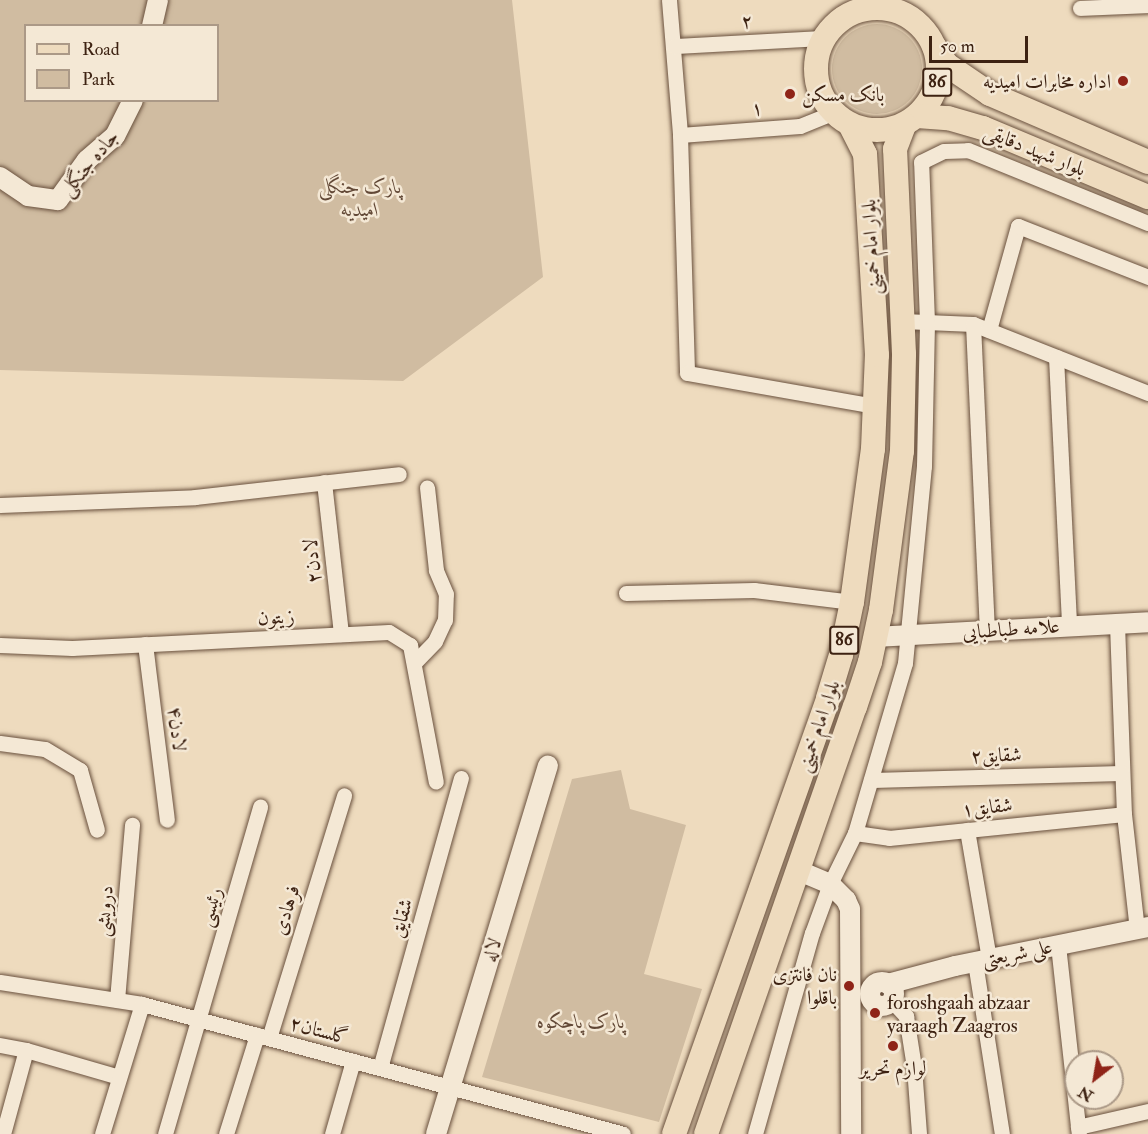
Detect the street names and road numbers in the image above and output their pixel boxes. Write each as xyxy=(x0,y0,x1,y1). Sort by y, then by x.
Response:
street label: ۲ xyxy=(741,9,753,33)
road number: 86 xyxy=(922,67,952,97)
street label: ۱ xyxy=(750,96,764,120)
street label: بلوار شهید دقایقی xyxy=(981,119,1089,181)
street label: جاده جنگلی xyxy=(54,125,124,201)
street label: بلوار امام خمینی xyxy=(857,199,885,295)
street label: لادن۲ xyxy=(298,537,326,585)
street label: زیتون xyxy=(257,604,295,630)
street label: علامه طباطبایی xyxy=(962,614,1060,644)
road number: 86 xyxy=(829,625,859,655)
street label: بلوار امام خمینی xyxy=(791,677,845,775)
street label: لادن۴ xyxy=(162,705,192,753)
street label: شقایق۲ xyxy=(970,742,1022,768)
street label: شقایق۱ xyxy=(960,792,1014,822)
street label: فرهادی xyxy=(267,882,305,938)
street label: درویشی xyxy=(90,884,118,938)
street label: رئیسی xyxy=(193,885,227,929)
street label: شقایق xyxy=(384,896,418,940)
street label: علی شریعتی xyxy=(980,934,1054,972)
street label: لاله xyxy=(477,935,507,965)
street label: گلستان۲ xyxy=(287,1011,351,1049)

